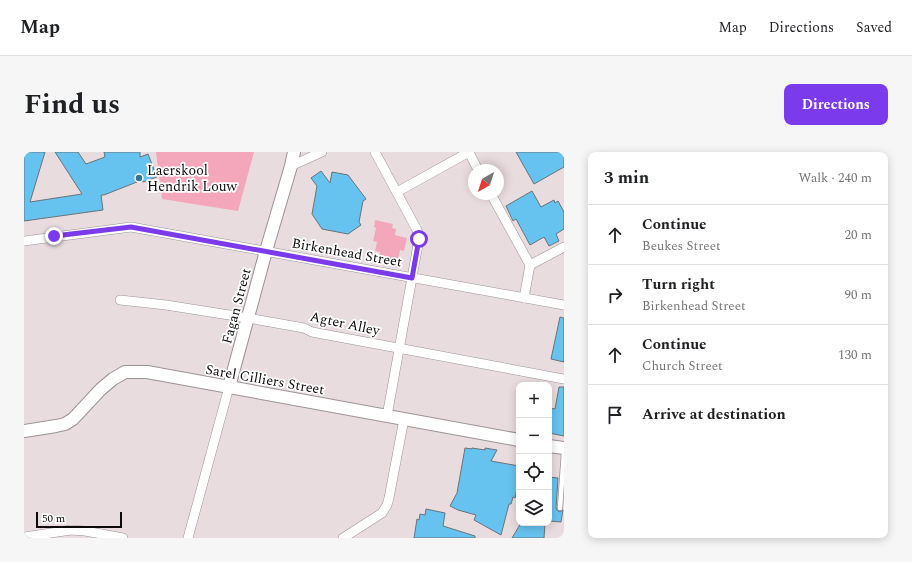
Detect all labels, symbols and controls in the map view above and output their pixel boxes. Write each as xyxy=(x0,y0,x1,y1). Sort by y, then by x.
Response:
text: Map xyxy=(20,13,60,42)
text: Map xyxy=(719,17,747,38)
text: Directions xyxy=(769,17,834,38)
text: Saved xyxy=(856,17,892,38)
text: Find us xyxy=(24,83,120,126)
button: Directions xyxy=(784,84,888,125)
place label: Laerskool Hendrik Louw xyxy=(147,160,238,197)
north arrow xyxy=(468,164,504,200)
text: 3 min xyxy=(604,165,649,191)
text: Walk · 240 m xyxy=(798,168,872,188)
marker: Laerskool Hendrik Louw xyxy=(134,173,144,183)
text: Continue xyxy=(642,213,707,236)
icon: ahead xyxy=(604,224,626,246)
text: 20 m xyxy=(845,225,872,245)
route end xyxy=(45,227,63,245)
route start xyxy=(410,230,428,248)
street label: Birkenhead Street xyxy=(290,232,404,273)
text: Beukes Street xyxy=(642,236,721,256)
street label: Fagan Street xyxy=(216,266,257,346)
text: Turn right xyxy=(642,273,715,296)
icon: right xyxy=(604,284,626,306)
text: 90 m xyxy=(845,285,872,305)
text: Birkenhead Street xyxy=(642,296,746,316)
street label: Agter Alley xyxy=(308,306,383,341)
text: Continue xyxy=(642,333,707,356)
icon: ahead xyxy=(604,344,626,366)
text: 130 m xyxy=(838,345,872,365)
text: Church Street xyxy=(642,356,723,376)
street label: Sarel Cilliers Street xyxy=(204,359,326,400)
map controls xyxy=(516,382,552,526)
button: + xyxy=(516,382,552,418)
text: Arrive at destination xyxy=(642,403,786,426)
icon: arrive xyxy=(604,404,626,426)
button: − xyxy=(516,418,552,454)
button: locate xyxy=(516,454,552,490)
button: layers xyxy=(516,490,552,526)
scale bar xyxy=(36,510,122,529)
text: 50 m xyxy=(42,510,65,527)

